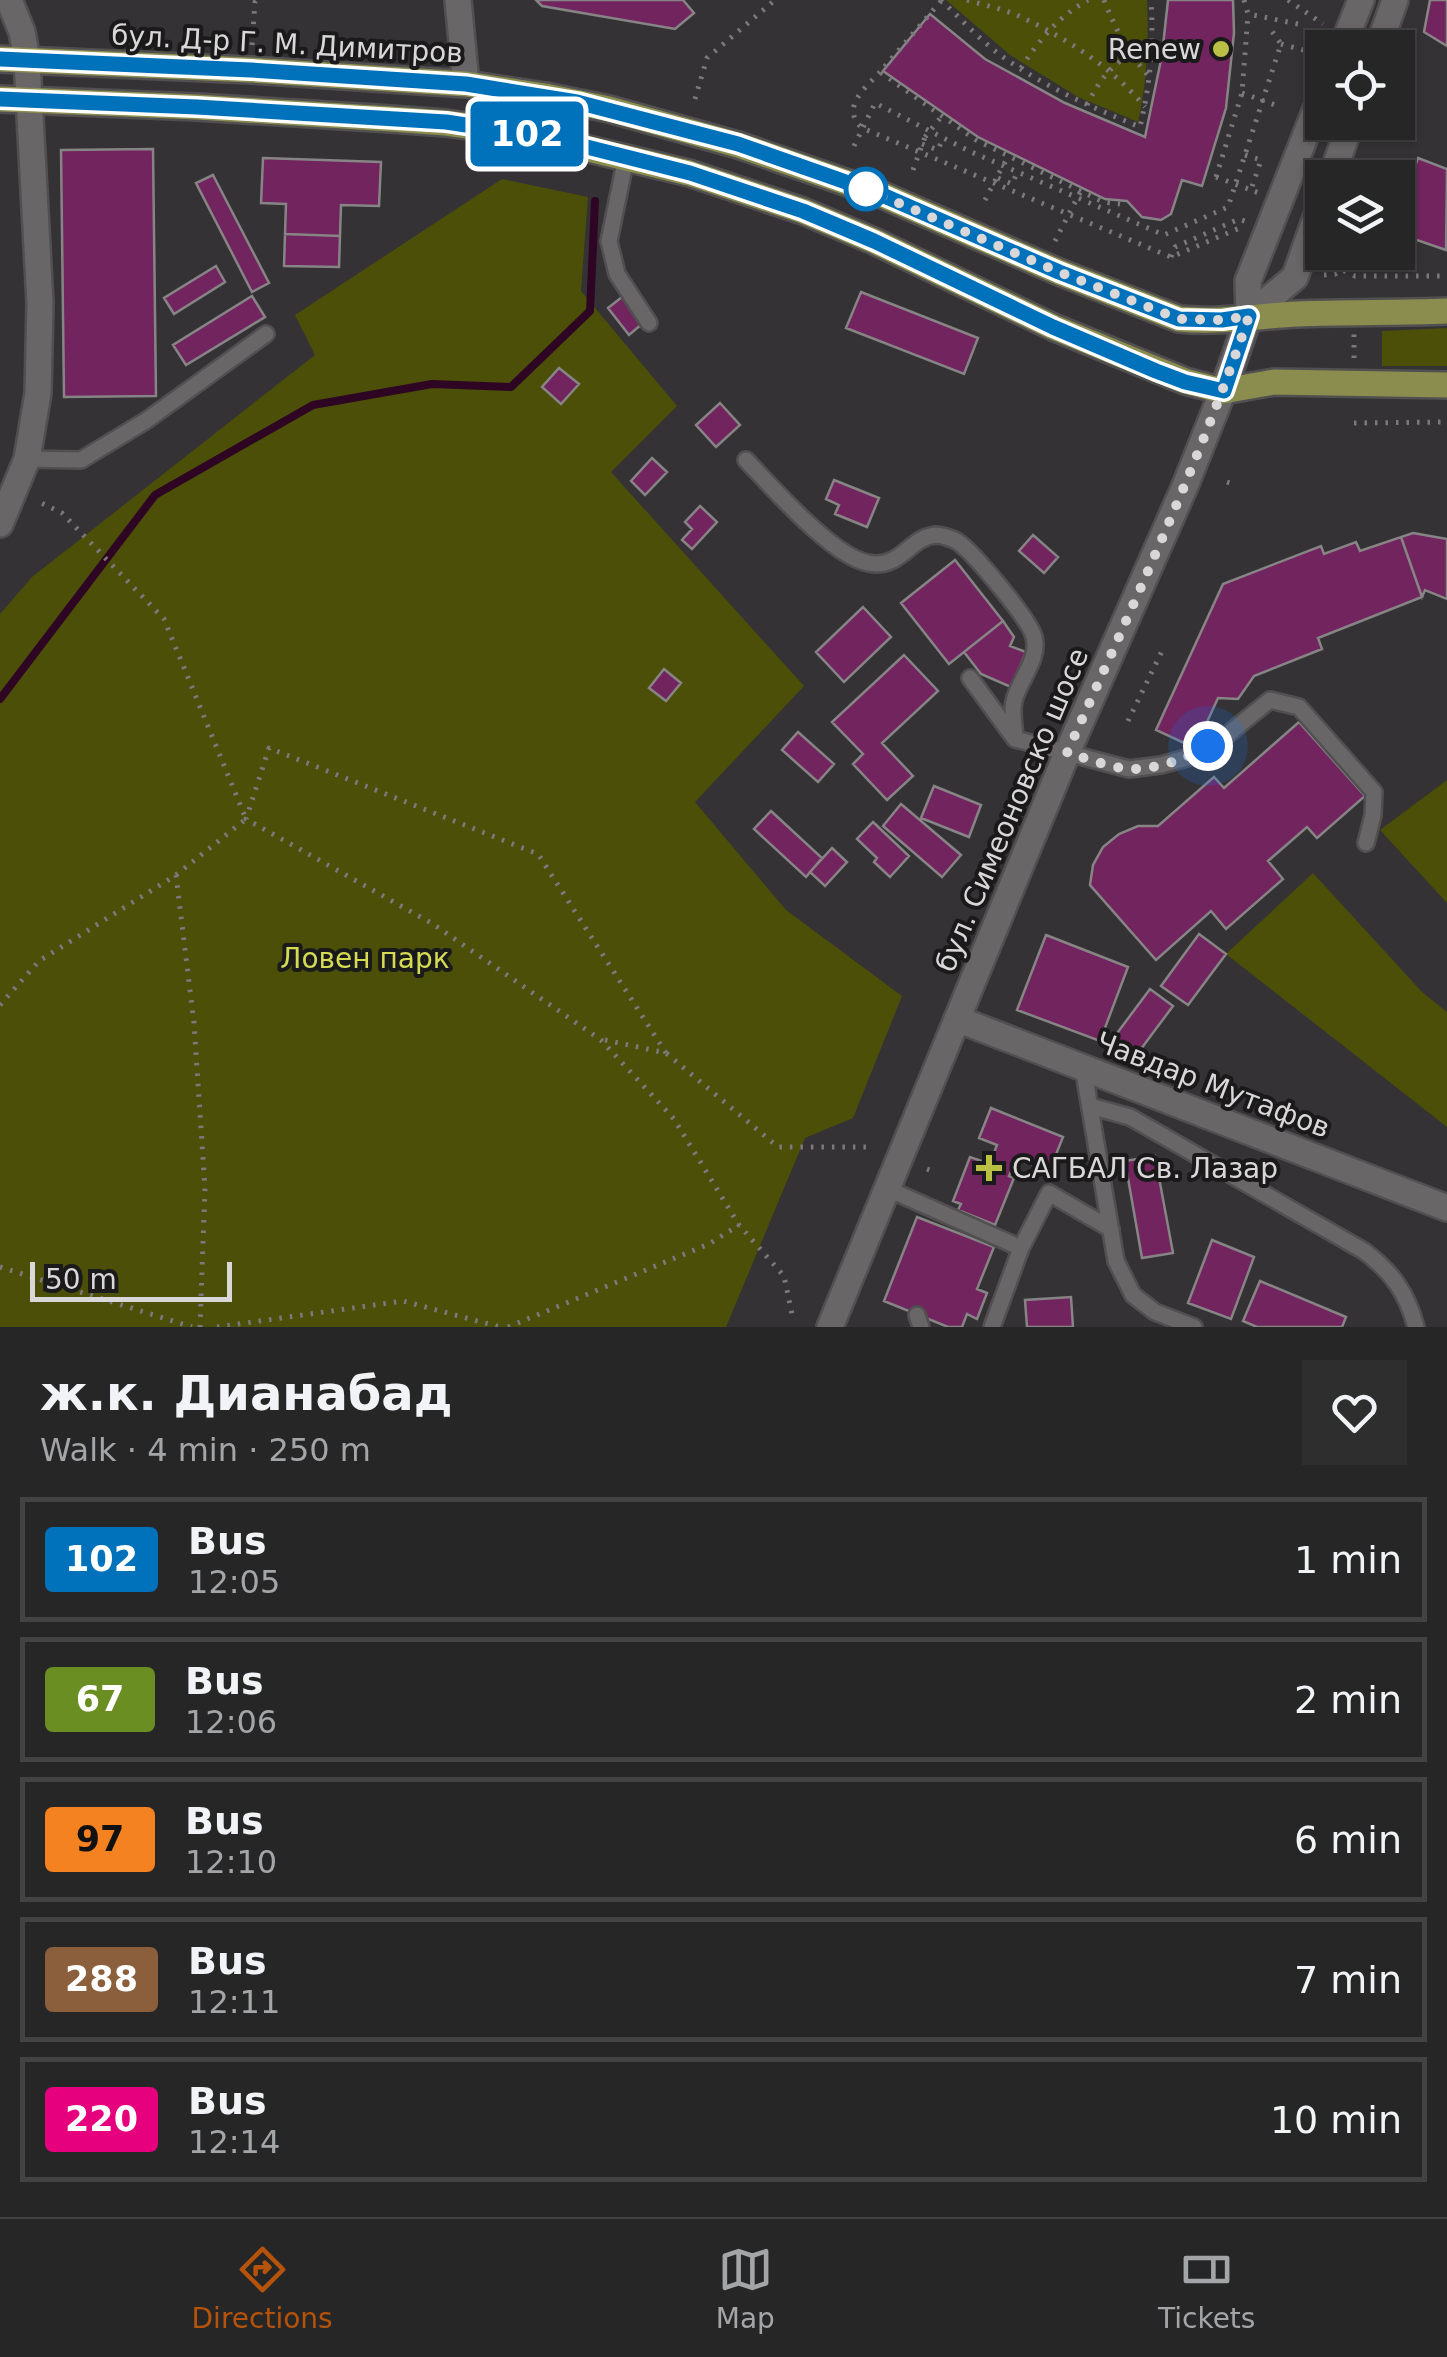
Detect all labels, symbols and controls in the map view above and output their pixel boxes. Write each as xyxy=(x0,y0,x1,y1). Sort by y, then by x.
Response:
street label: бул. Д-р Г. М. Димитров xyxy=(110,18,464,70)
map controls xyxy=(1305,30,1415,270)
button: locate xyxy=(1305,30,1415,140)
place label: Renew xyxy=(1108,33,1201,66)
marker: Renew xyxy=(1210,38,1232,60)
line badge: 102 xyxy=(470,102,584,166)
text: 102 xyxy=(490,114,564,154)
button: layers xyxy=(1305,160,1415,270)
unlabelled marker xyxy=(845,168,887,210)
street label: бул. Симеоновско шосе xyxy=(929,643,1095,977)
your location xyxy=(1183,721,1233,771)
park label: Ловен парк xyxy=(280,942,450,975)
street label: Чавдар Мутафов xyxy=(1091,1025,1335,1145)
place label: САГБАЛ Св. Лазар xyxy=(1012,1152,1278,1185)
marker: САГБАЛ Св. Лазар xyxy=(976,1155,1002,1181)
scale bar xyxy=(30,1257,232,1302)
text: 50 m xyxy=(45,1263,117,1296)
button: heart xyxy=(1302,1360,1407,1465)
text: ж.к. Дианабад xyxy=(40,1365,453,1421)
text: Walk · 4 min · 250 m xyxy=(40,1431,371,1469)
text: Bus xyxy=(188,1519,267,1563)
text: 1 min xyxy=(1294,1538,1402,1582)
text: 102 xyxy=(65,1539,138,1579)
text: 12:05 xyxy=(188,1563,280,1601)
text: Bus xyxy=(185,1659,264,1703)
text: 2 min xyxy=(1294,1678,1402,1722)
text: 67 xyxy=(76,1679,124,1719)
text: 12:06 xyxy=(185,1703,277,1741)
text: Bus xyxy=(185,1799,264,1843)
text: 6 min xyxy=(1294,1818,1402,1862)
text: 97 xyxy=(76,1819,124,1859)
text: 12:10 xyxy=(185,1843,277,1881)
text: Bus xyxy=(188,1939,267,1983)
text: 7 min xyxy=(1294,1958,1402,2002)
text: 288 xyxy=(65,1959,138,1999)
text: 12:11 xyxy=(188,1983,280,2021)
text: Bus xyxy=(188,2079,267,2123)
text: 10 min xyxy=(1270,2098,1402,2142)
text: 220 xyxy=(65,2099,138,2139)
text: 12:14 xyxy=(188,2123,280,2161)
tab: Directions xyxy=(192,2242,333,2335)
tab: Map xyxy=(716,2242,775,2335)
tab: Tickets xyxy=(1158,2242,1255,2335)

